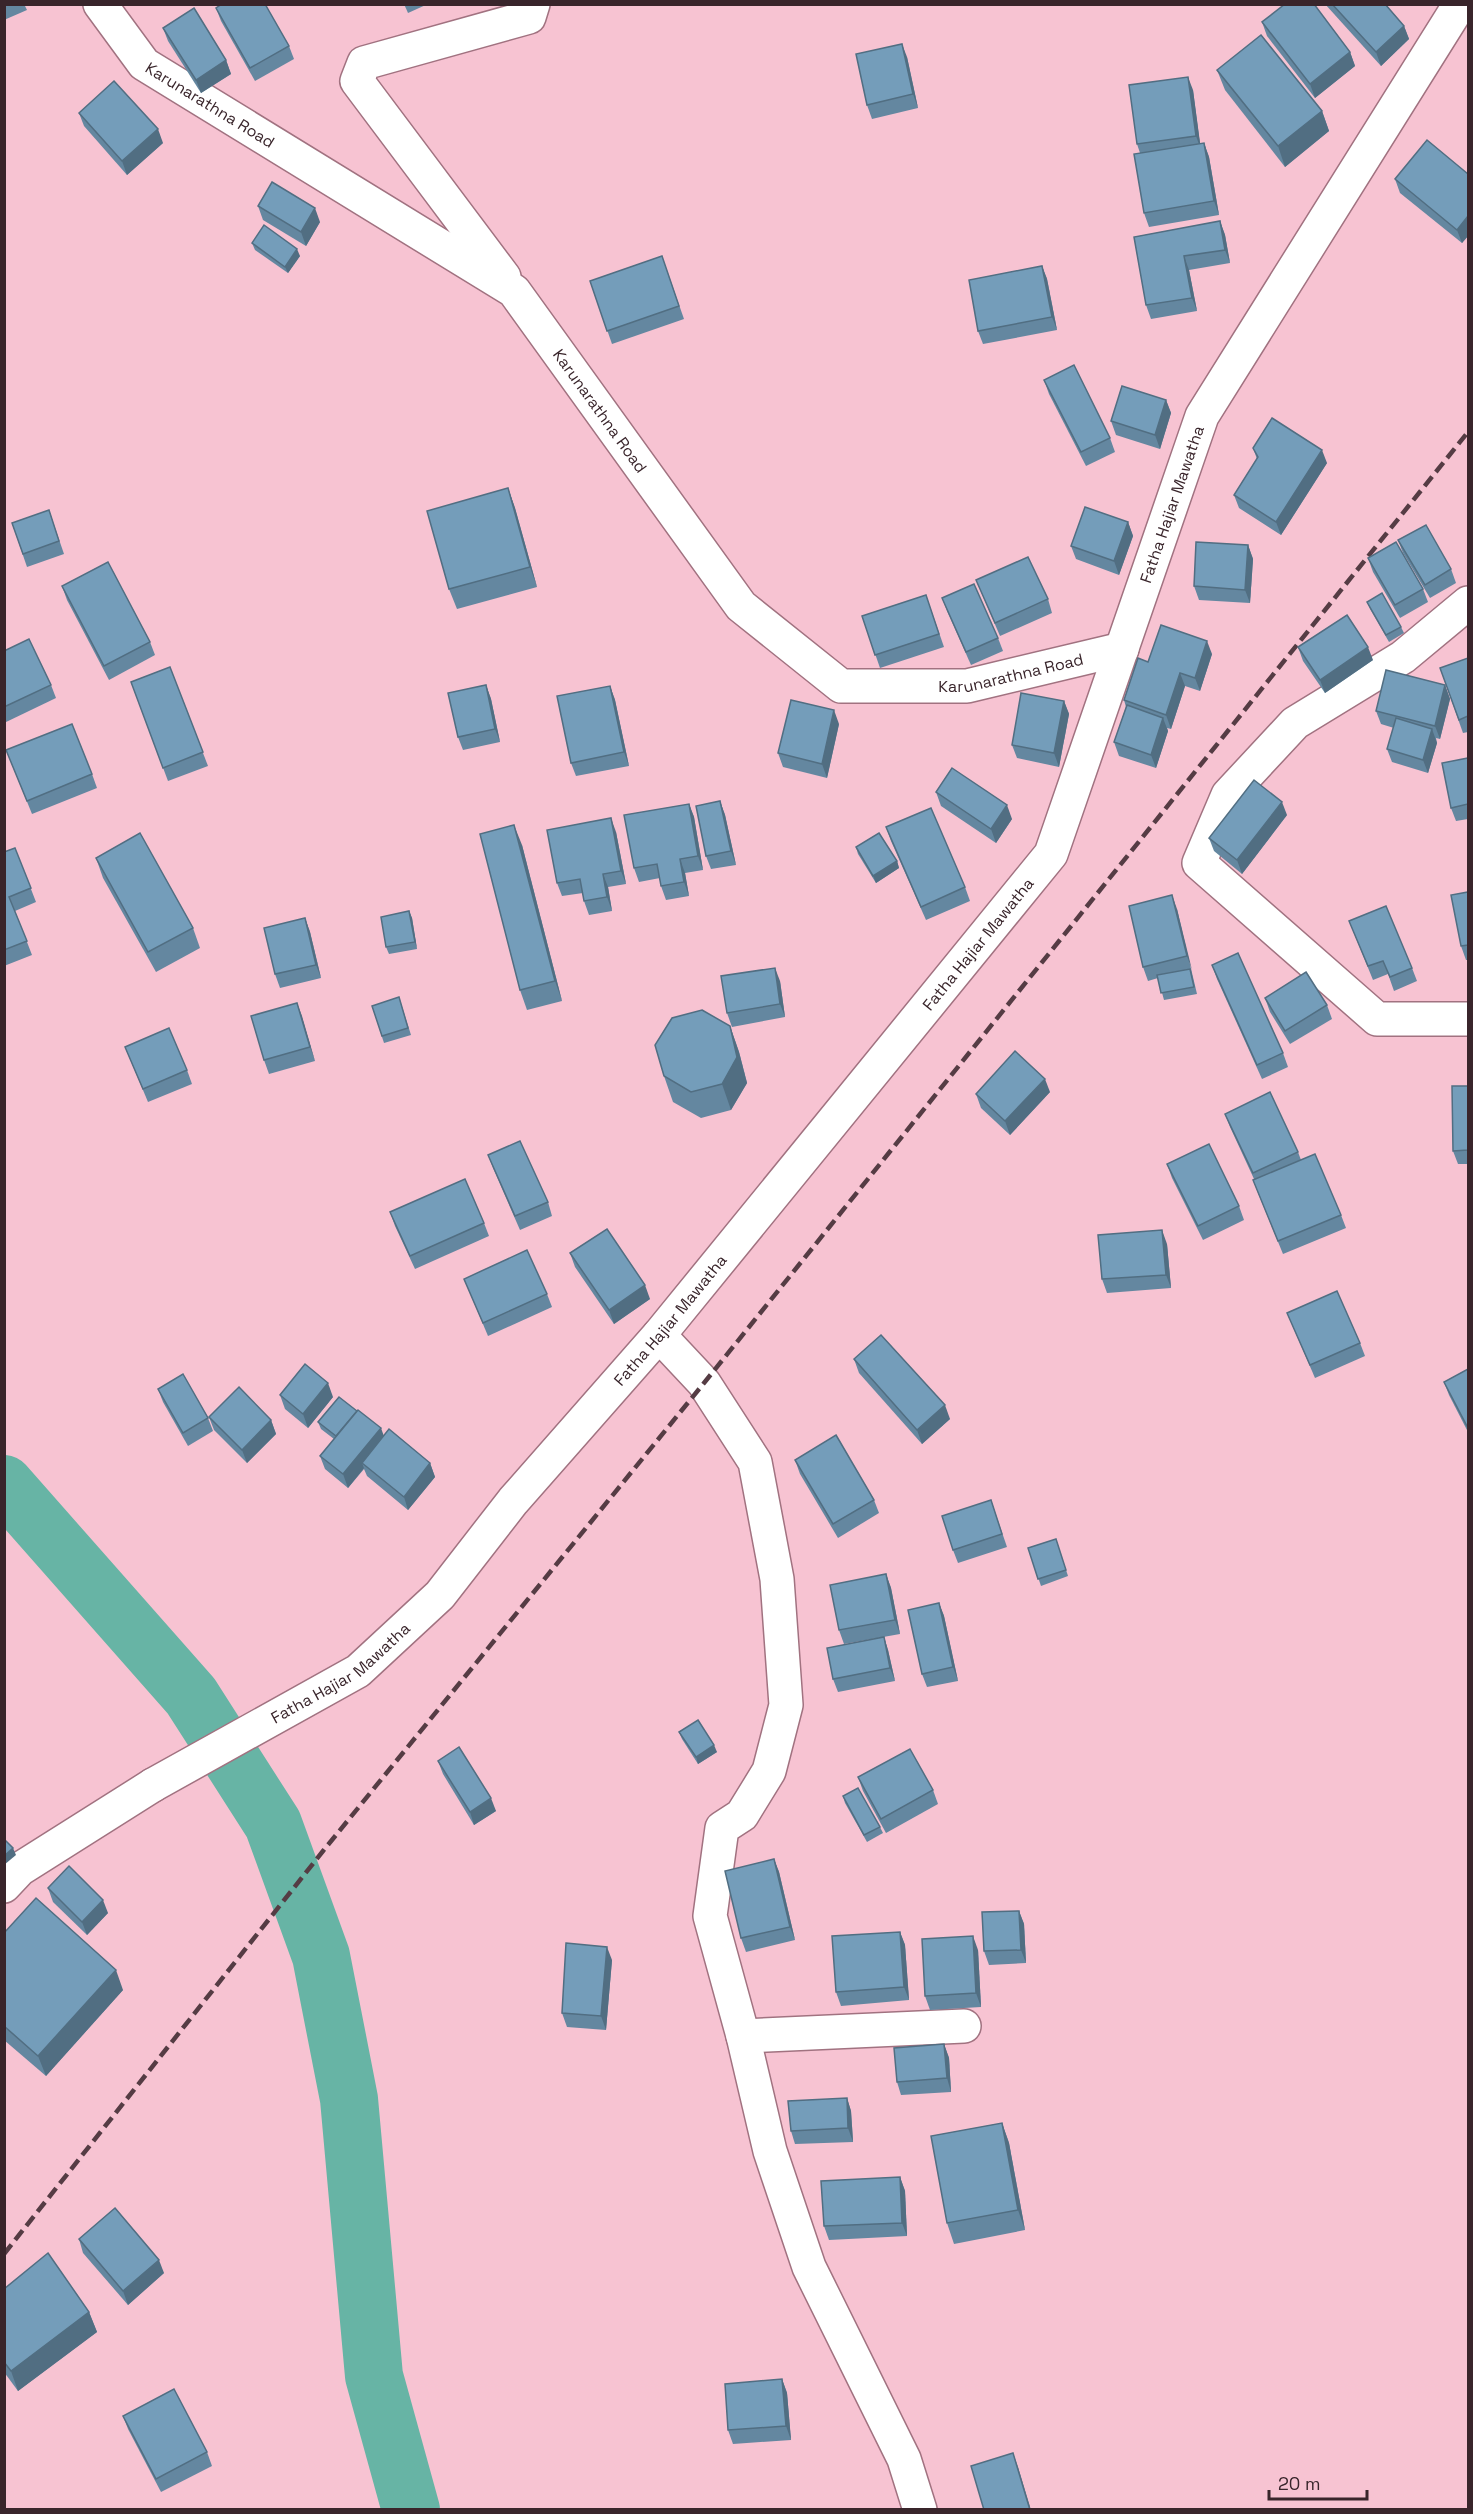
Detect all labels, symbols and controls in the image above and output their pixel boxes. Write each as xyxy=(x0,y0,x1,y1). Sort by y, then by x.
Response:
street label: Karunarathna Road xyxy=(141,57,278,153)
street label: Karunarathna Road xyxy=(548,345,652,477)
street label: Fatha Hajiar Mawatha xyxy=(1135,423,1209,586)
street label: Karunarathna Road xyxy=(938,649,1085,698)
street label: Fatha Hajiar Mawatha xyxy=(918,873,1039,1015)
street label: Fatha Hajiar Mawatha xyxy=(609,1250,731,1390)
street label: Fatha Hajiar Mawatha xyxy=(267,1618,415,1728)
scale bar xyxy=(1269,2463,1366,2501)
text: 20 m xyxy=(1278,2472,1321,2495)

